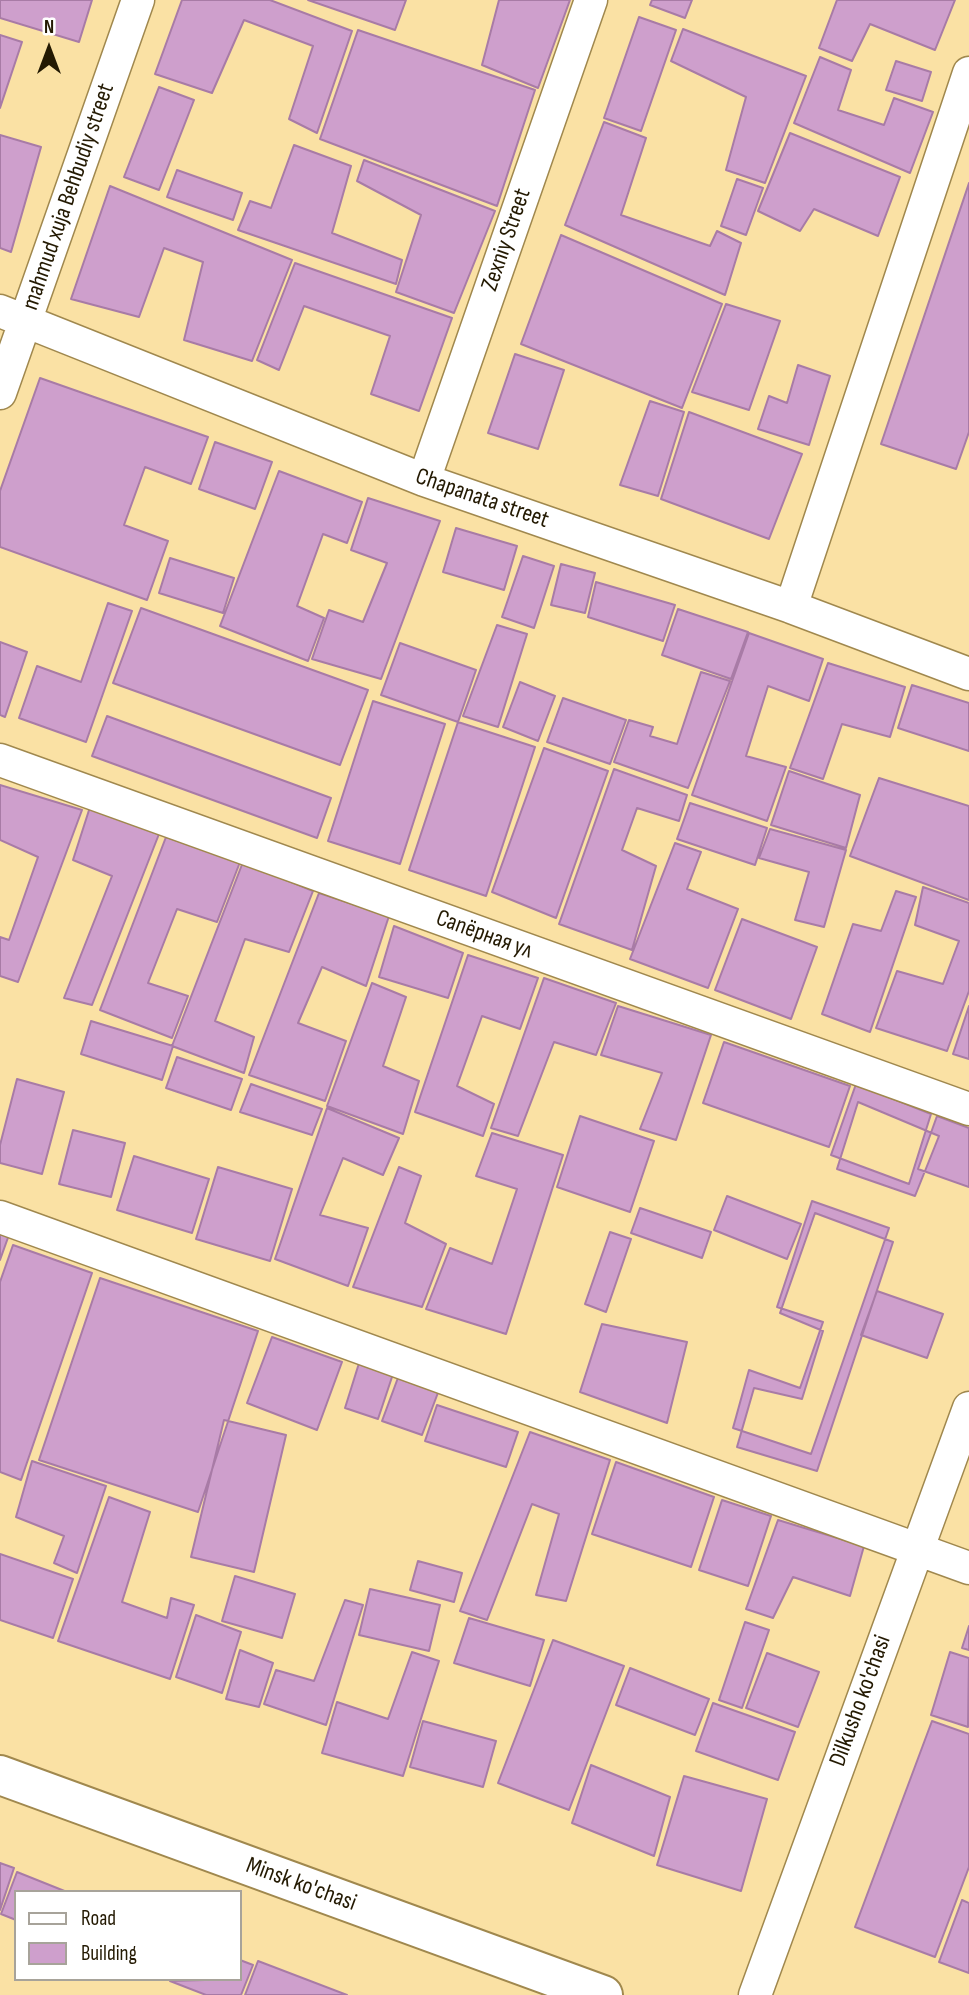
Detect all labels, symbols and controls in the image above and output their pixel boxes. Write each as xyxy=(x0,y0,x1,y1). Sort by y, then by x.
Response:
north arrow xyxy=(14,14,84,84)
text: N xyxy=(44,16,54,39)
street label: mahmud xuja Behbudiy street xyxy=(17,80,121,314)
street label: Zexniy Street xyxy=(476,185,538,295)
street label: Chapanata street xyxy=(412,463,552,535)
street label: Сапёрная ул xyxy=(432,904,536,966)
street label: Dilkusho ko'chasi xyxy=(824,1632,898,1770)
street label: Minsk ko'chasi xyxy=(242,1852,360,1918)
legend xyxy=(14,1890,242,1981)
text: Road xyxy=(81,1906,116,1931)
text: Building xyxy=(81,1941,137,1966)

